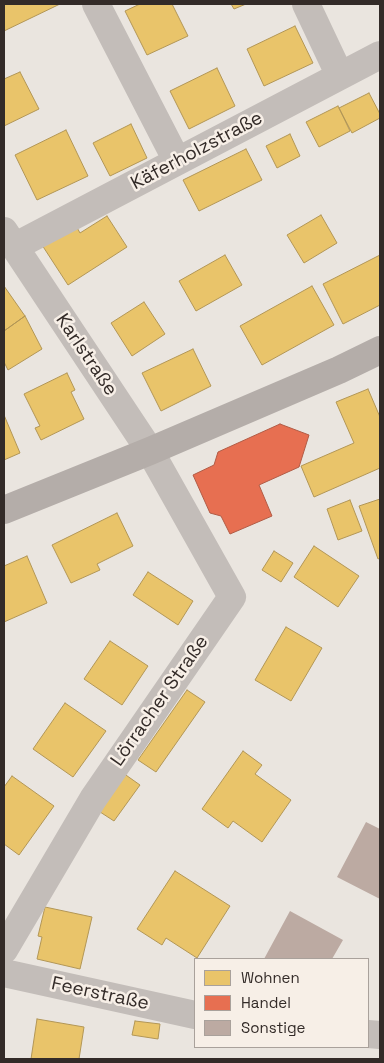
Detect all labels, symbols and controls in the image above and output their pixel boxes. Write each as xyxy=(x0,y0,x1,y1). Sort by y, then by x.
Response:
street label: Käferholzstraße xyxy=(127,107,267,195)
street label: Karlstraße xyxy=(50,310,122,400)
street label: Lörracher Straße xyxy=(106,631,214,771)
legend xyxy=(194,958,369,1048)
text: Wohnen xyxy=(241,968,300,987)
street label: Feerstraße xyxy=(49,973,151,1015)
text: Handel xyxy=(241,993,291,1012)
text: Sonstige xyxy=(241,1018,305,1037)

